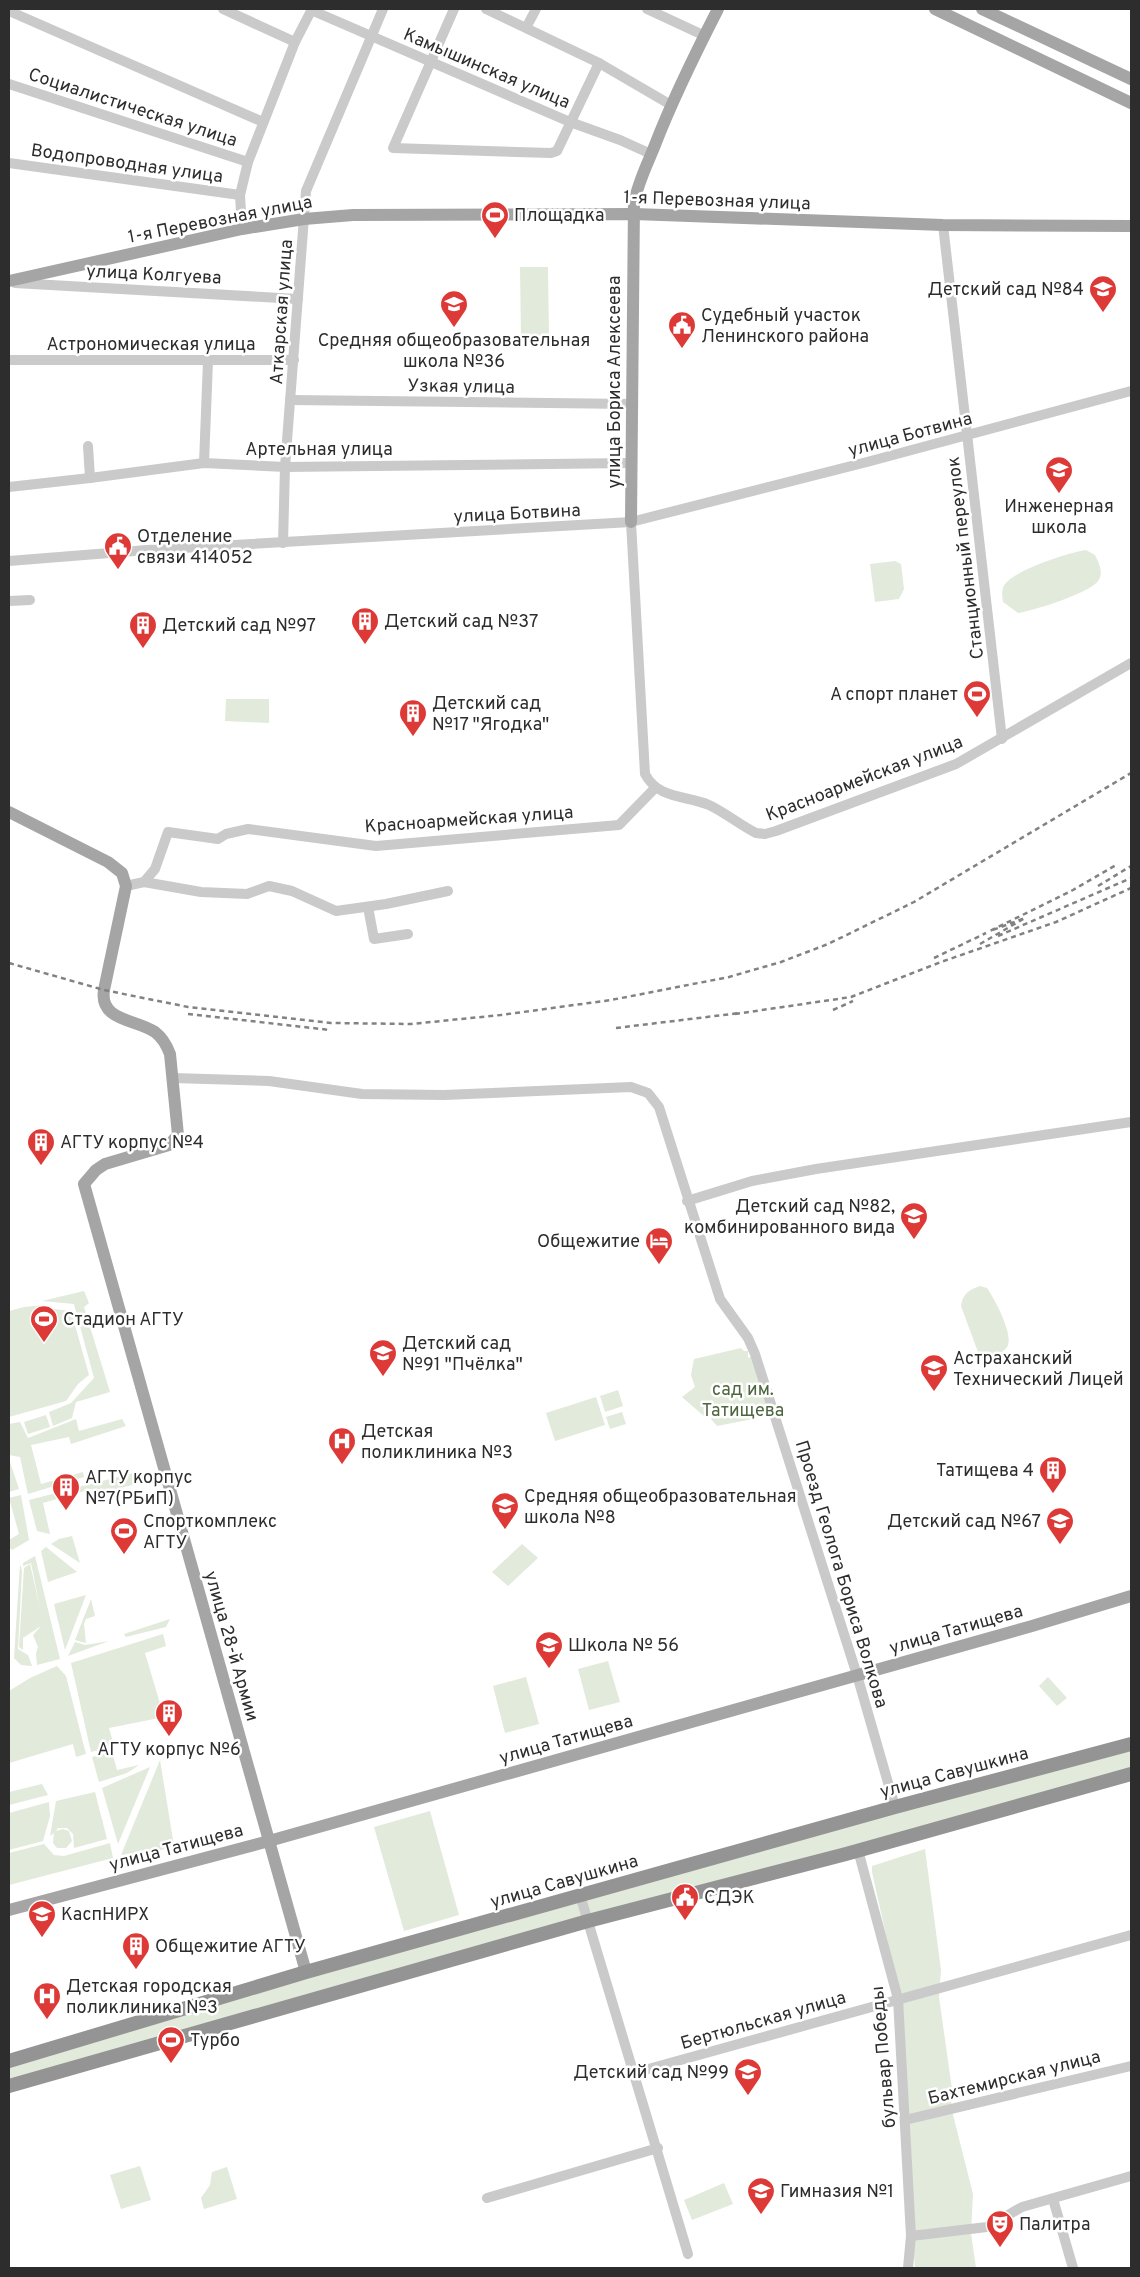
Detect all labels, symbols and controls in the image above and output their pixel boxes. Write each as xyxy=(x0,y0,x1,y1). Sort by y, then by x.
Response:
street label: Камышинская улица xyxy=(400,24,573,115)
street label: Социалистическая улица xyxy=(25,64,240,153)
street label: Водопроводная улица xyxy=(29,140,224,189)
street label: 1-я Перевозная улица xyxy=(623,187,811,216)
street label: 1-я Перевозная улица xyxy=(126,191,314,250)
sports icon: Площадка xyxy=(480,200,510,239)
place label: Площадка xyxy=(514,205,605,228)
street label: Аткарская улица xyxy=(266,239,299,386)
street label: улица Колгуева xyxy=(86,260,222,291)
school or university icon: Детский сад №84 xyxy=(1088,274,1118,313)
street label: улица Бориса Алексеева xyxy=(604,276,627,488)
place label: Детский сад №84 xyxy=(928,279,1084,302)
school or university icon: Средняя общеобразовательная школа №36 xyxy=(439,289,469,328)
place label: Судебный участок Ленинского района xyxy=(701,305,869,349)
public building icon: Судебный участок Ленинского района xyxy=(667,310,697,349)
place label: Средняя общеобразовательная школа №36 xyxy=(318,330,590,374)
street label: Астрономическая улица xyxy=(47,334,256,357)
street label: Узкая улица xyxy=(407,375,515,400)
street label: улица Ботвина xyxy=(846,408,975,463)
street label: Артельная улица xyxy=(245,439,393,462)
street label: Станционный переулок xyxy=(943,455,990,660)
school or university icon: Инженерная школа xyxy=(1044,455,1074,494)
place label: Инженерная школа xyxy=(1004,496,1114,540)
street label: улица Ботвина xyxy=(453,500,581,529)
place label: Отделение связи 414052 xyxy=(137,526,253,570)
public building icon: Отделение связи 414052 xyxy=(103,531,133,570)
building icon: Детский сад №37 xyxy=(350,606,380,645)
building icon: Детский сад №97 xyxy=(128,610,158,649)
place label: Детский сад №37 xyxy=(384,611,538,634)
place label: Детский сад №97 xyxy=(162,615,316,638)
sports icon: А спорт планет xyxy=(962,679,992,718)
place label: А спорт планет xyxy=(830,684,958,707)
place label: Детский сад №17 "Ягодка" xyxy=(432,693,549,737)
building icon: Детский сад №17 "Ягодка" xyxy=(398,698,428,737)
street label: Красноармейская улица xyxy=(763,731,966,828)
street label: Красноармейская улица xyxy=(364,802,574,839)
building icon: АГТУ корпус №4 xyxy=(26,1127,56,1166)
place label: АГТУ корпус №4 xyxy=(60,1132,204,1155)
place label: Детский сад №82, комбинированного вида xyxy=(684,1196,895,1240)
school or university icon: Детский сад №82, комбинированного вида xyxy=(899,1201,929,1240)
hotel icon: Общежитие xyxy=(644,1226,674,1265)
place label: Общежитие xyxy=(537,1231,640,1254)
sports icon: Стадион АГТУ xyxy=(29,1304,59,1343)
place label: Стадион АГТУ xyxy=(63,1309,184,1332)
place label: Детский сад №91 "Пчёлка" xyxy=(402,1333,523,1377)
school or university icon: Детский сад №91 "Пчёлка" xyxy=(368,1338,398,1377)
place label: Астраханский Технический Лицей xyxy=(953,1348,1124,1392)
school or university icon: Астраханский Технический Лицей xyxy=(919,1353,949,1392)
park label: сад им. Татищева xyxy=(702,1379,784,1423)
place label: Детская поликлиника №3 xyxy=(361,1421,513,1465)
hospital icon: Детская поликлиника №3 xyxy=(327,1426,357,1465)
street label: Проезд Геолога Бориса Волкова xyxy=(789,1438,892,1711)
building icon: Татищева 4 xyxy=(1038,1455,1068,1494)
place label: Татищева 4 xyxy=(936,1460,1034,1483)
place label: АГТУ корпус №7(РБиП) xyxy=(85,1467,193,1511)
building icon: АГТУ корпус №7(РБиП) xyxy=(51,1472,81,1511)
place label: Средняя общеобразовательная школа №8 xyxy=(524,1486,797,1530)
school or university icon: Средняя общеобразовательная школа №8 xyxy=(490,1491,520,1530)
school or university icon: Детский сад №67 xyxy=(1045,1506,1075,1545)
place label: Спорткомплекс АГТУ xyxy=(143,1511,277,1555)
place label: Детский сад №67 xyxy=(887,1511,1041,1534)
sports icon: Спорткомплекс АГТУ xyxy=(109,1516,139,1555)
street label: улица 28-й Армии xyxy=(198,1569,263,1724)
street label: улица Татищева xyxy=(887,1600,1026,1661)
school or university icon: Школа № 56 xyxy=(534,1630,564,1669)
place label: Школа № 56 xyxy=(568,1635,679,1658)
building icon: АГТУ корпус №6 xyxy=(154,1698,184,1737)
street label: улица Татищева xyxy=(497,1710,636,1771)
place label: АГТУ корпус №6 xyxy=(97,1739,241,1762)
street label: улица Савушкина xyxy=(878,1743,1031,1804)
street label: улица Татищева xyxy=(107,1819,246,1877)
street label: улица Савушкина xyxy=(488,1850,641,1915)
public building icon: СДЭК xyxy=(670,1882,700,1921)
place label: СДЭК xyxy=(704,1887,755,1910)
school or university icon: КаспНИРХ xyxy=(27,1899,57,1938)
place label: КаспНИРХ xyxy=(61,1904,149,1927)
building icon: Общежитие АГТУ xyxy=(121,1931,151,1970)
place label: Общежитие АГТУ xyxy=(155,1936,306,1959)
place label: Детская городская поликлиника №3 xyxy=(66,1976,232,2020)
hospital icon: Детская городская поликлиника №3 xyxy=(32,1981,62,2020)
street label: бульвар Победы xyxy=(867,1985,902,2129)
street label: Бертюльская улица xyxy=(678,1987,849,2056)
sports icon: Турбо xyxy=(156,2025,186,2064)
place label: Турбо xyxy=(190,2030,240,2053)
street label: Бахтемирская улица xyxy=(926,2046,1103,2111)
school or university icon: Детский сад №99 xyxy=(733,2057,763,2096)
place label: Детский сад №99 xyxy=(573,2062,729,2085)
school or university icon: Гимназия №1 xyxy=(746,2176,776,2215)
place label: Гимназия №1 xyxy=(780,2181,894,2204)
theatre icon: Палитра xyxy=(985,2209,1015,2248)
place label: Палитра xyxy=(1019,2214,1090,2237)

